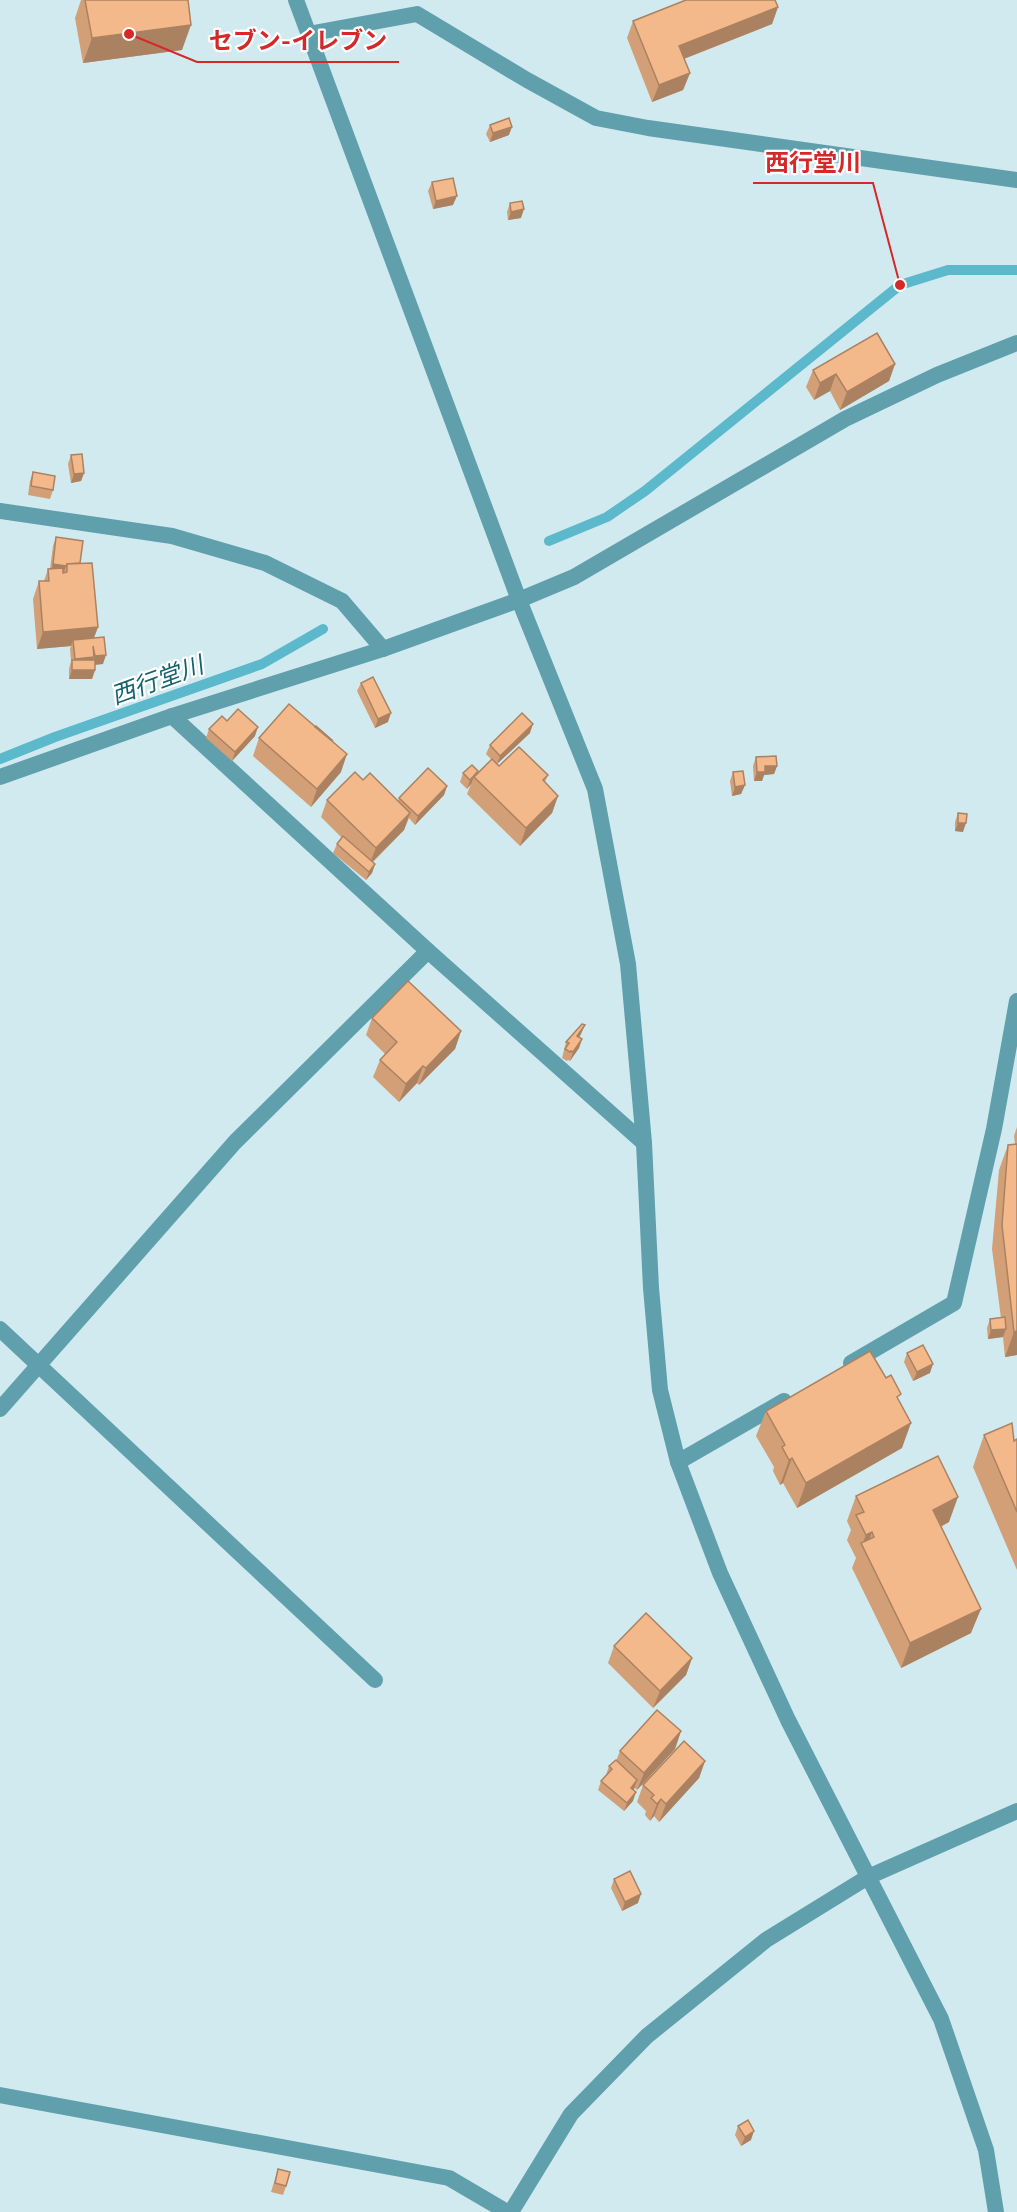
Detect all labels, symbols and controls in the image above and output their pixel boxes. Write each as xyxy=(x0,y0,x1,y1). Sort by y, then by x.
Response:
callout: セブン-イレブン xyxy=(197,20,399,62)
text: セブン-イレブン xyxy=(209,25,387,56)
callout: 西行堂川 xyxy=(753,141,873,183)
text: 西行堂川 xyxy=(765,147,861,178)
water label: 西行堂川 xyxy=(107,648,210,711)

